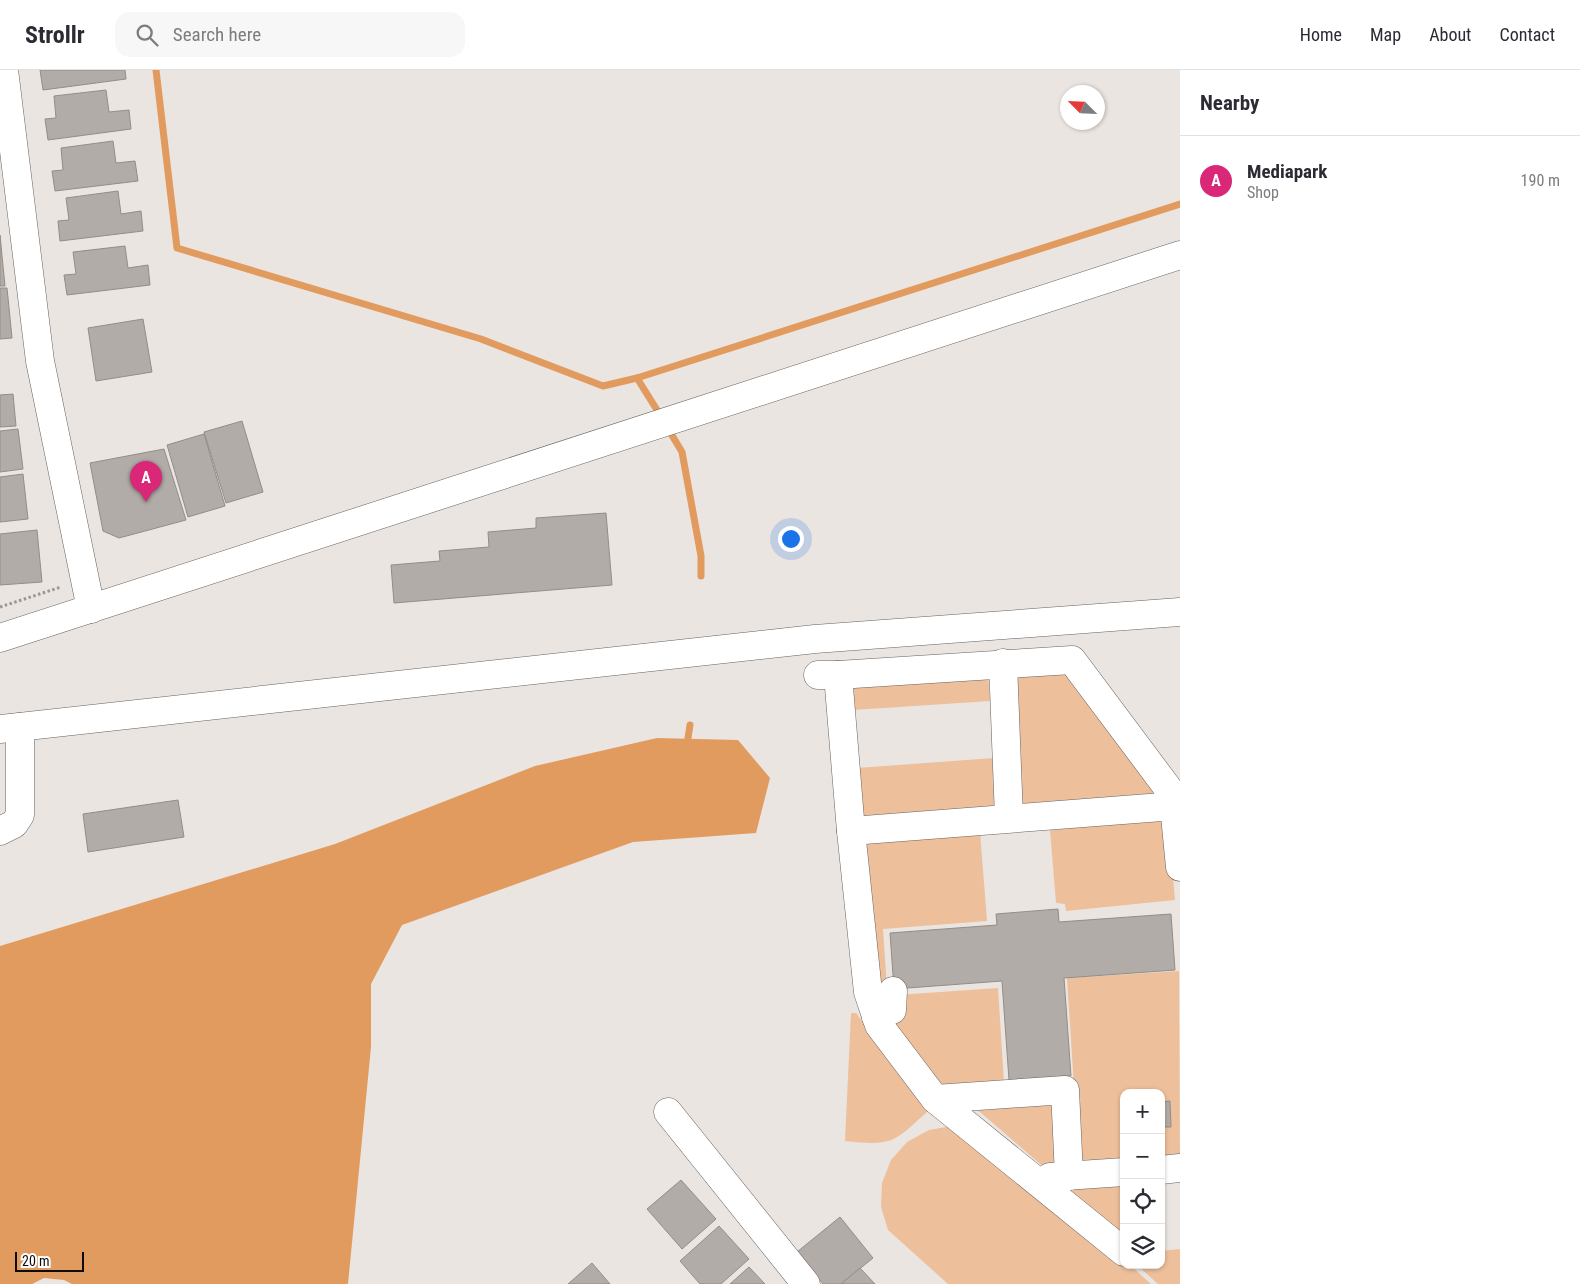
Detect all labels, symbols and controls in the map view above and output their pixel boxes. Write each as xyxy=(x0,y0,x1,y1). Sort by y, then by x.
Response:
search box xyxy=(115,12,465,57)
text: Strollr xyxy=(25,21,85,49)
icon: search xyxy=(133,21,161,49)
text: Search here xyxy=(173,23,261,46)
text: Home xyxy=(1300,24,1342,45)
text: Map xyxy=(1370,24,1401,45)
text: About xyxy=(1429,24,1471,45)
text: Contact xyxy=(1499,24,1555,45)
north arrow xyxy=(1060,85,1105,130)
text: Nearby xyxy=(1200,91,1259,115)
text: Mediapark xyxy=(1247,160,1327,183)
text: A xyxy=(1211,171,1221,190)
text: 190 m xyxy=(1521,171,1560,190)
text: Shop xyxy=(1247,183,1279,202)
pin: A xyxy=(130,461,162,502)
your location xyxy=(778,526,804,552)
map controls xyxy=(1120,1089,1165,1269)
button: + xyxy=(1120,1089,1165,1134)
button: − xyxy=(1120,1134,1165,1179)
button: locate xyxy=(1120,1179,1165,1224)
button: layers xyxy=(1120,1224,1165,1269)
scale bar xyxy=(15,1249,84,1272)
text: 20 m xyxy=(22,1253,50,1269)

